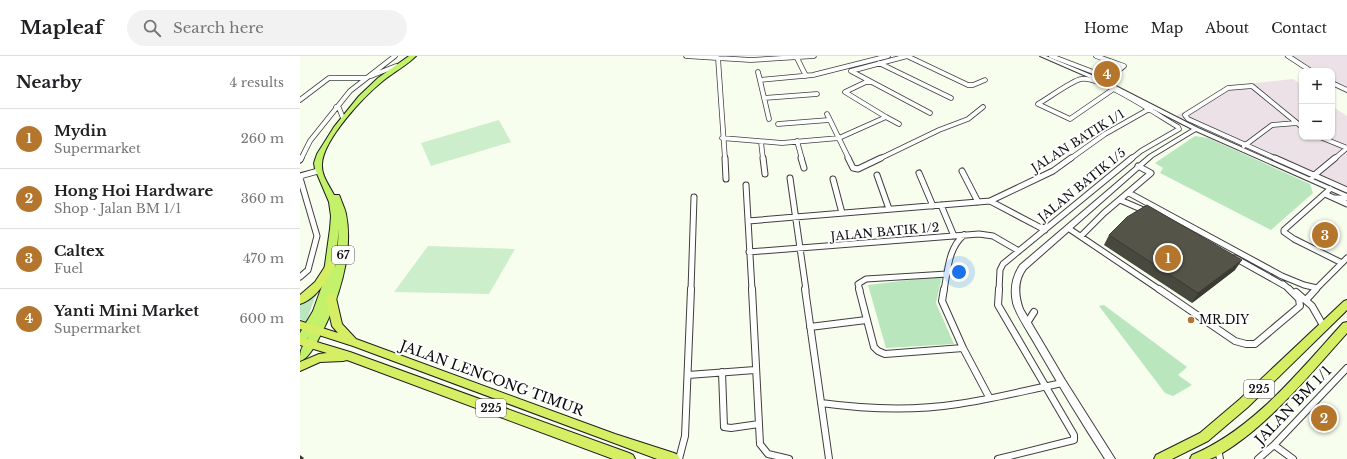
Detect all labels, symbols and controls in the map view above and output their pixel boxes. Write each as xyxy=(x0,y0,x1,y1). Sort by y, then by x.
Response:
search box xyxy=(127,10,407,46)
text: Mapleaf xyxy=(20,16,103,39)
icon: search xyxy=(141,17,163,39)
text: Search here xyxy=(173,18,264,37)
text: Home xyxy=(1084,19,1129,37)
text: Map xyxy=(1151,19,1183,37)
text: About xyxy=(1205,19,1249,37)
text: Contact xyxy=(1271,19,1327,37)
pin: 4 xyxy=(1094,59,1120,89)
map controls xyxy=(1299,68,1335,140)
button: + xyxy=(1299,68,1335,104)
text: Nearby xyxy=(16,72,82,93)
text: 4 results xyxy=(230,74,284,91)
button: − xyxy=(1299,104,1335,140)
street label: JALAN BATIK 1/1 xyxy=(1027,106,1127,176)
text: Mydin xyxy=(54,121,107,140)
text: 1 xyxy=(26,130,32,147)
text: 260 m xyxy=(241,130,284,147)
text: Supermarket xyxy=(54,140,141,157)
street label: JALAN BATIK 1/5 xyxy=(1033,145,1129,226)
text: Hong Hoi Hardware xyxy=(54,181,213,200)
text: 2 xyxy=(25,190,33,207)
text: 360 m xyxy=(241,190,284,207)
text: Shop · Jalan BM 1/1 xyxy=(54,200,181,217)
street label: JALAN BATIK 1/2 xyxy=(828,219,940,244)
pin: 3 xyxy=(1312,220,1338,250)
text: Caltex xyxy=(54,241,104,260)
pin: 1 xyxy=(1155,243,1181,273)
road number: 67 xyxy=(332,246,354,264)
text: 3 xyxy=(25,250,33,267)
text: 470 m xyxy=(243,250,284,267)
text: Fuel xyxy=(54,260,83,277)
your location xyxy=(949,262,969,282)
text: Yanti Mini Market xyxy=(54,301,199,320)
text: 4 xyxy=(25,310,33,327)
text: 600 m xyxy=(239,310,284,327)
place label: MR.DIY xyxy=(1199,312,1249,327)
marker: MR.DIY xyxy=(1186,315,1196,325)
text: Supermarket xyxy=(54,320,141,337)
street label: JALAN LENCONG TIMUR xyxy=(396,336,587,420)
street label: JALAN BM 1/1 xyxy=(1249,362,1335,450)
road number: 225 xyxy=(1244,380,1274,398)
road number: 225 xyxy=(476,399,506,417)
pin: 2 xyxy=(1311,403,1337,433)

